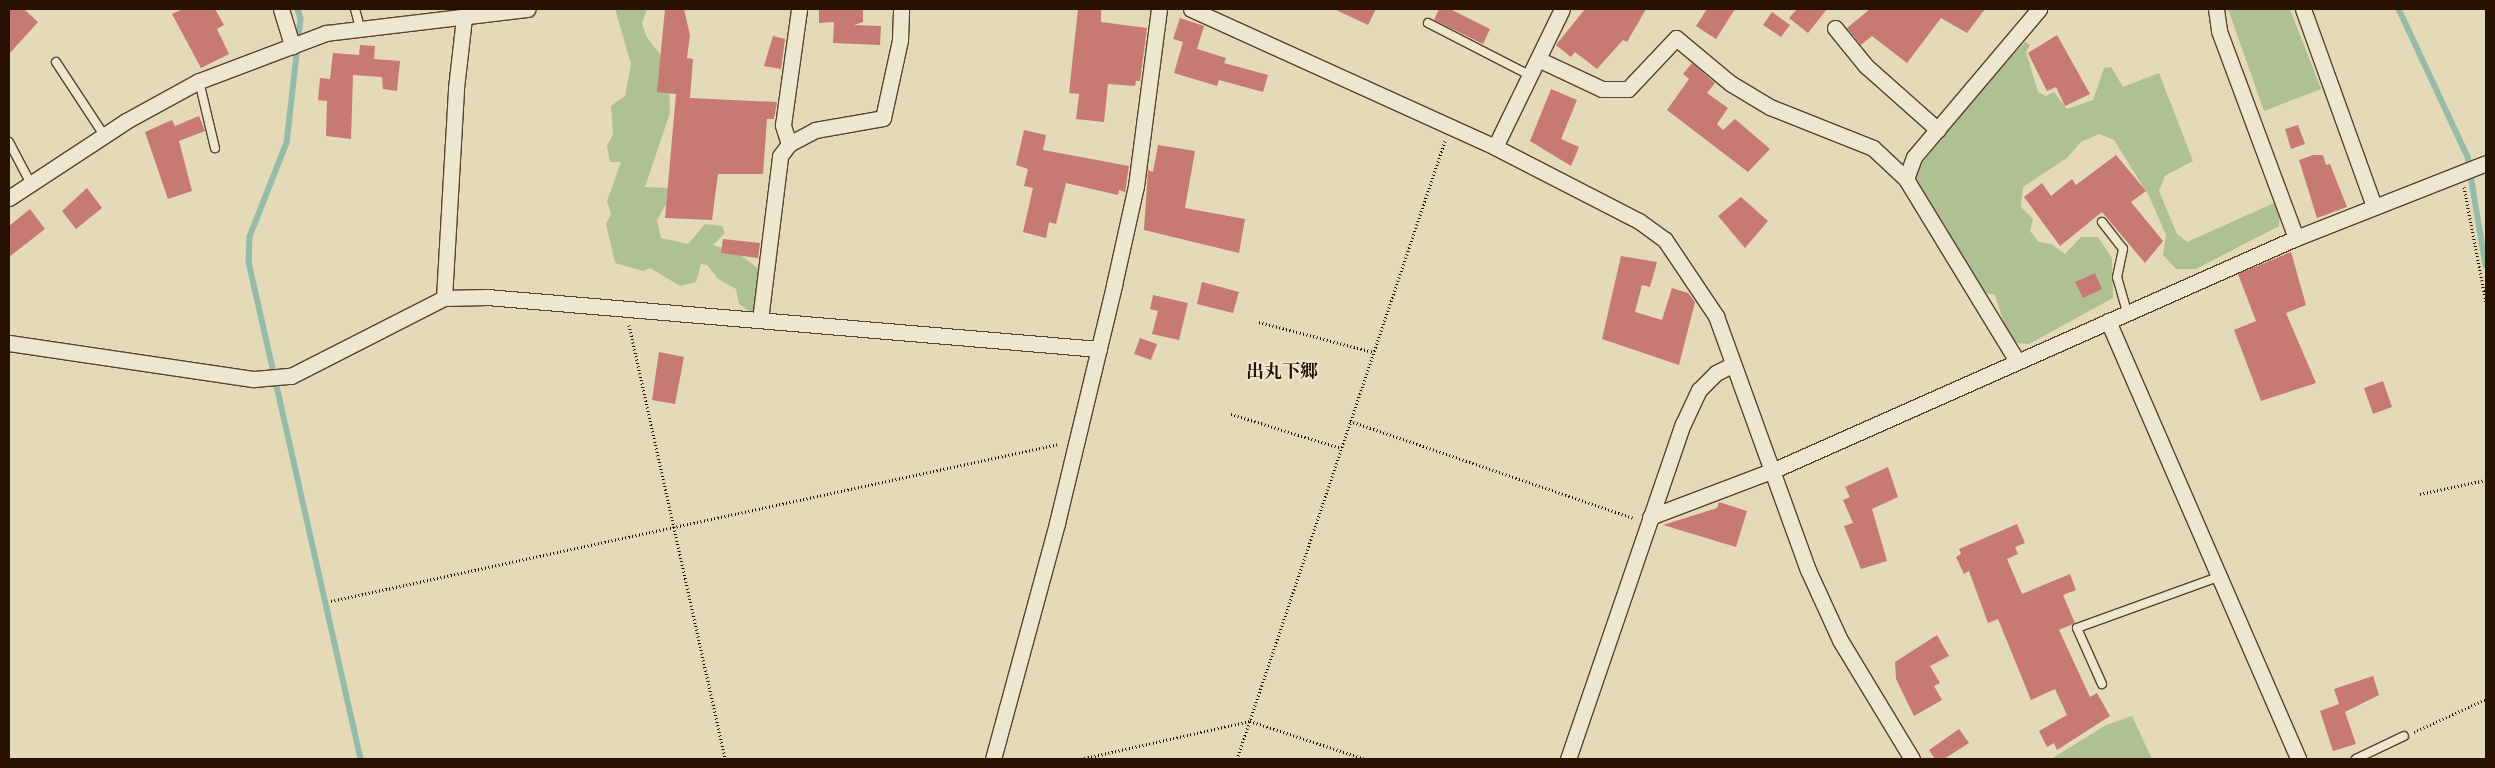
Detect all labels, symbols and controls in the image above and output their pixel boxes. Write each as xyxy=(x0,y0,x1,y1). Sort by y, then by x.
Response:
district label: 出丸下郷 xyxy=(1246,361,1318,383)

